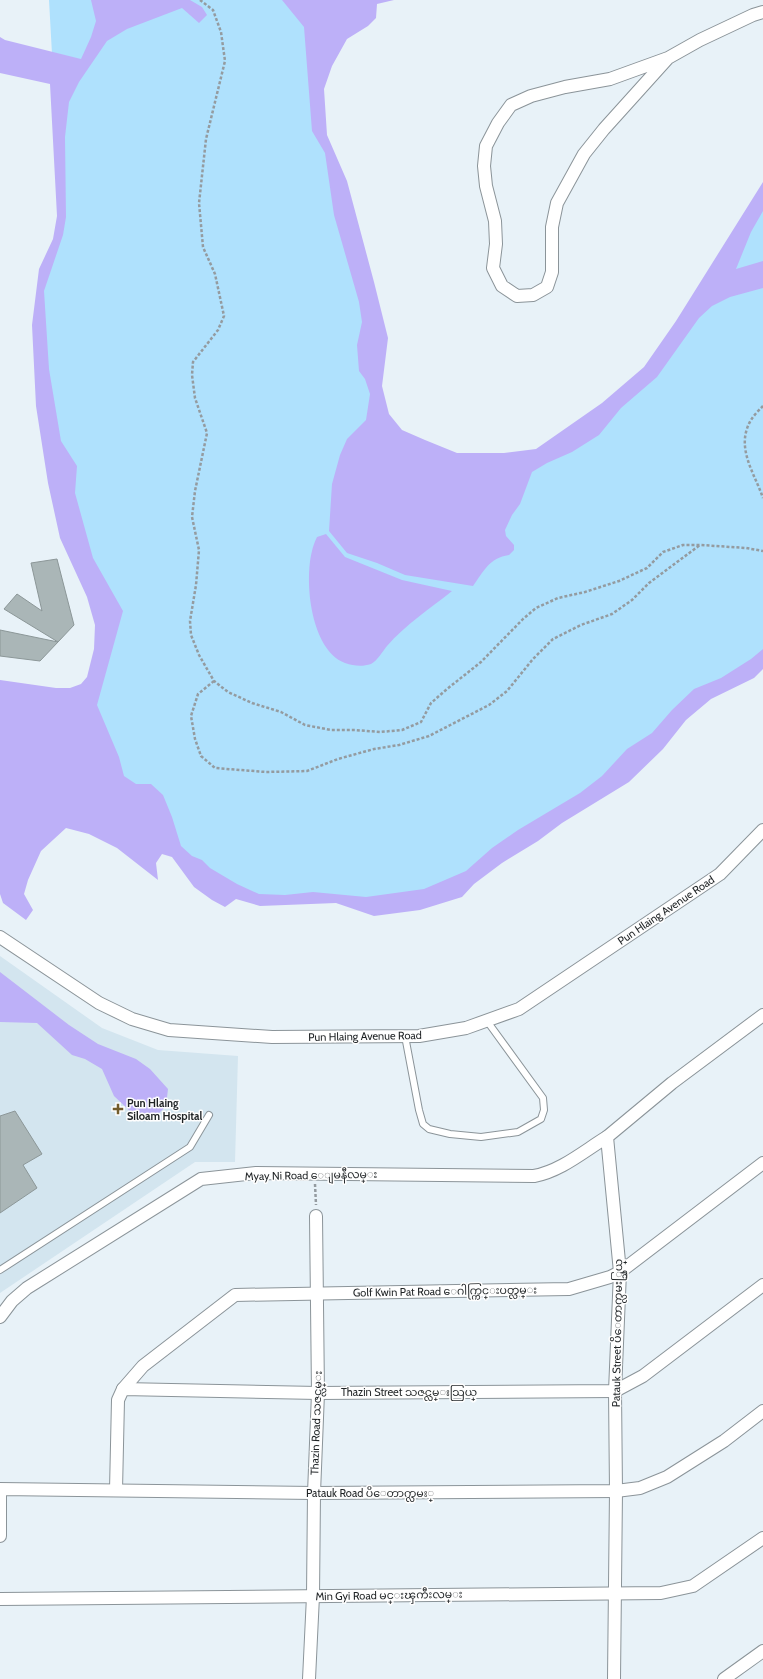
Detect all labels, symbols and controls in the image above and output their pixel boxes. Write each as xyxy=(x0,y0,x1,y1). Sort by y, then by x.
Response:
street label: Pun Hlaing Avenue Road xyxy=(615,872,717,948)
street label: Pun Hlaing Avenue Road xyxy=(308,1028,422,1044)
place label: Pun Hlaing Siloam Hospital xyxy=(127,1096,203,1123)
marker: Pun Hlaing Siloam Hospital xyxy=(112,1103,124,1115)
street label: Myay Ni Road ေျမနီလမ္း xyxy=(245,1167,378,1185)
street label: Patauk Street ပိေတာက္လမး္သြယ္ xyxy=(609,1259,628,1407)
street label: Golf Kwin Pat Road ေဂါက္ကြင္းပတ္လမ္း xyxy=(353,1282,537,1302)
street label: Thazin Road သဇင္လမ္း xyxy=(307,1370,327,1475)
street label: Thazin Street သဇင္လမ္းသြယ္ xyxy=(341,1385,477,1401)
street label: Patauk Road ပိေတာက္လမး္ xyxy=(306,1486,434,1502)
street label: Min Gyi Road မင္းၾကီးလမ္း xyxy=(315,1587,463,1606)

